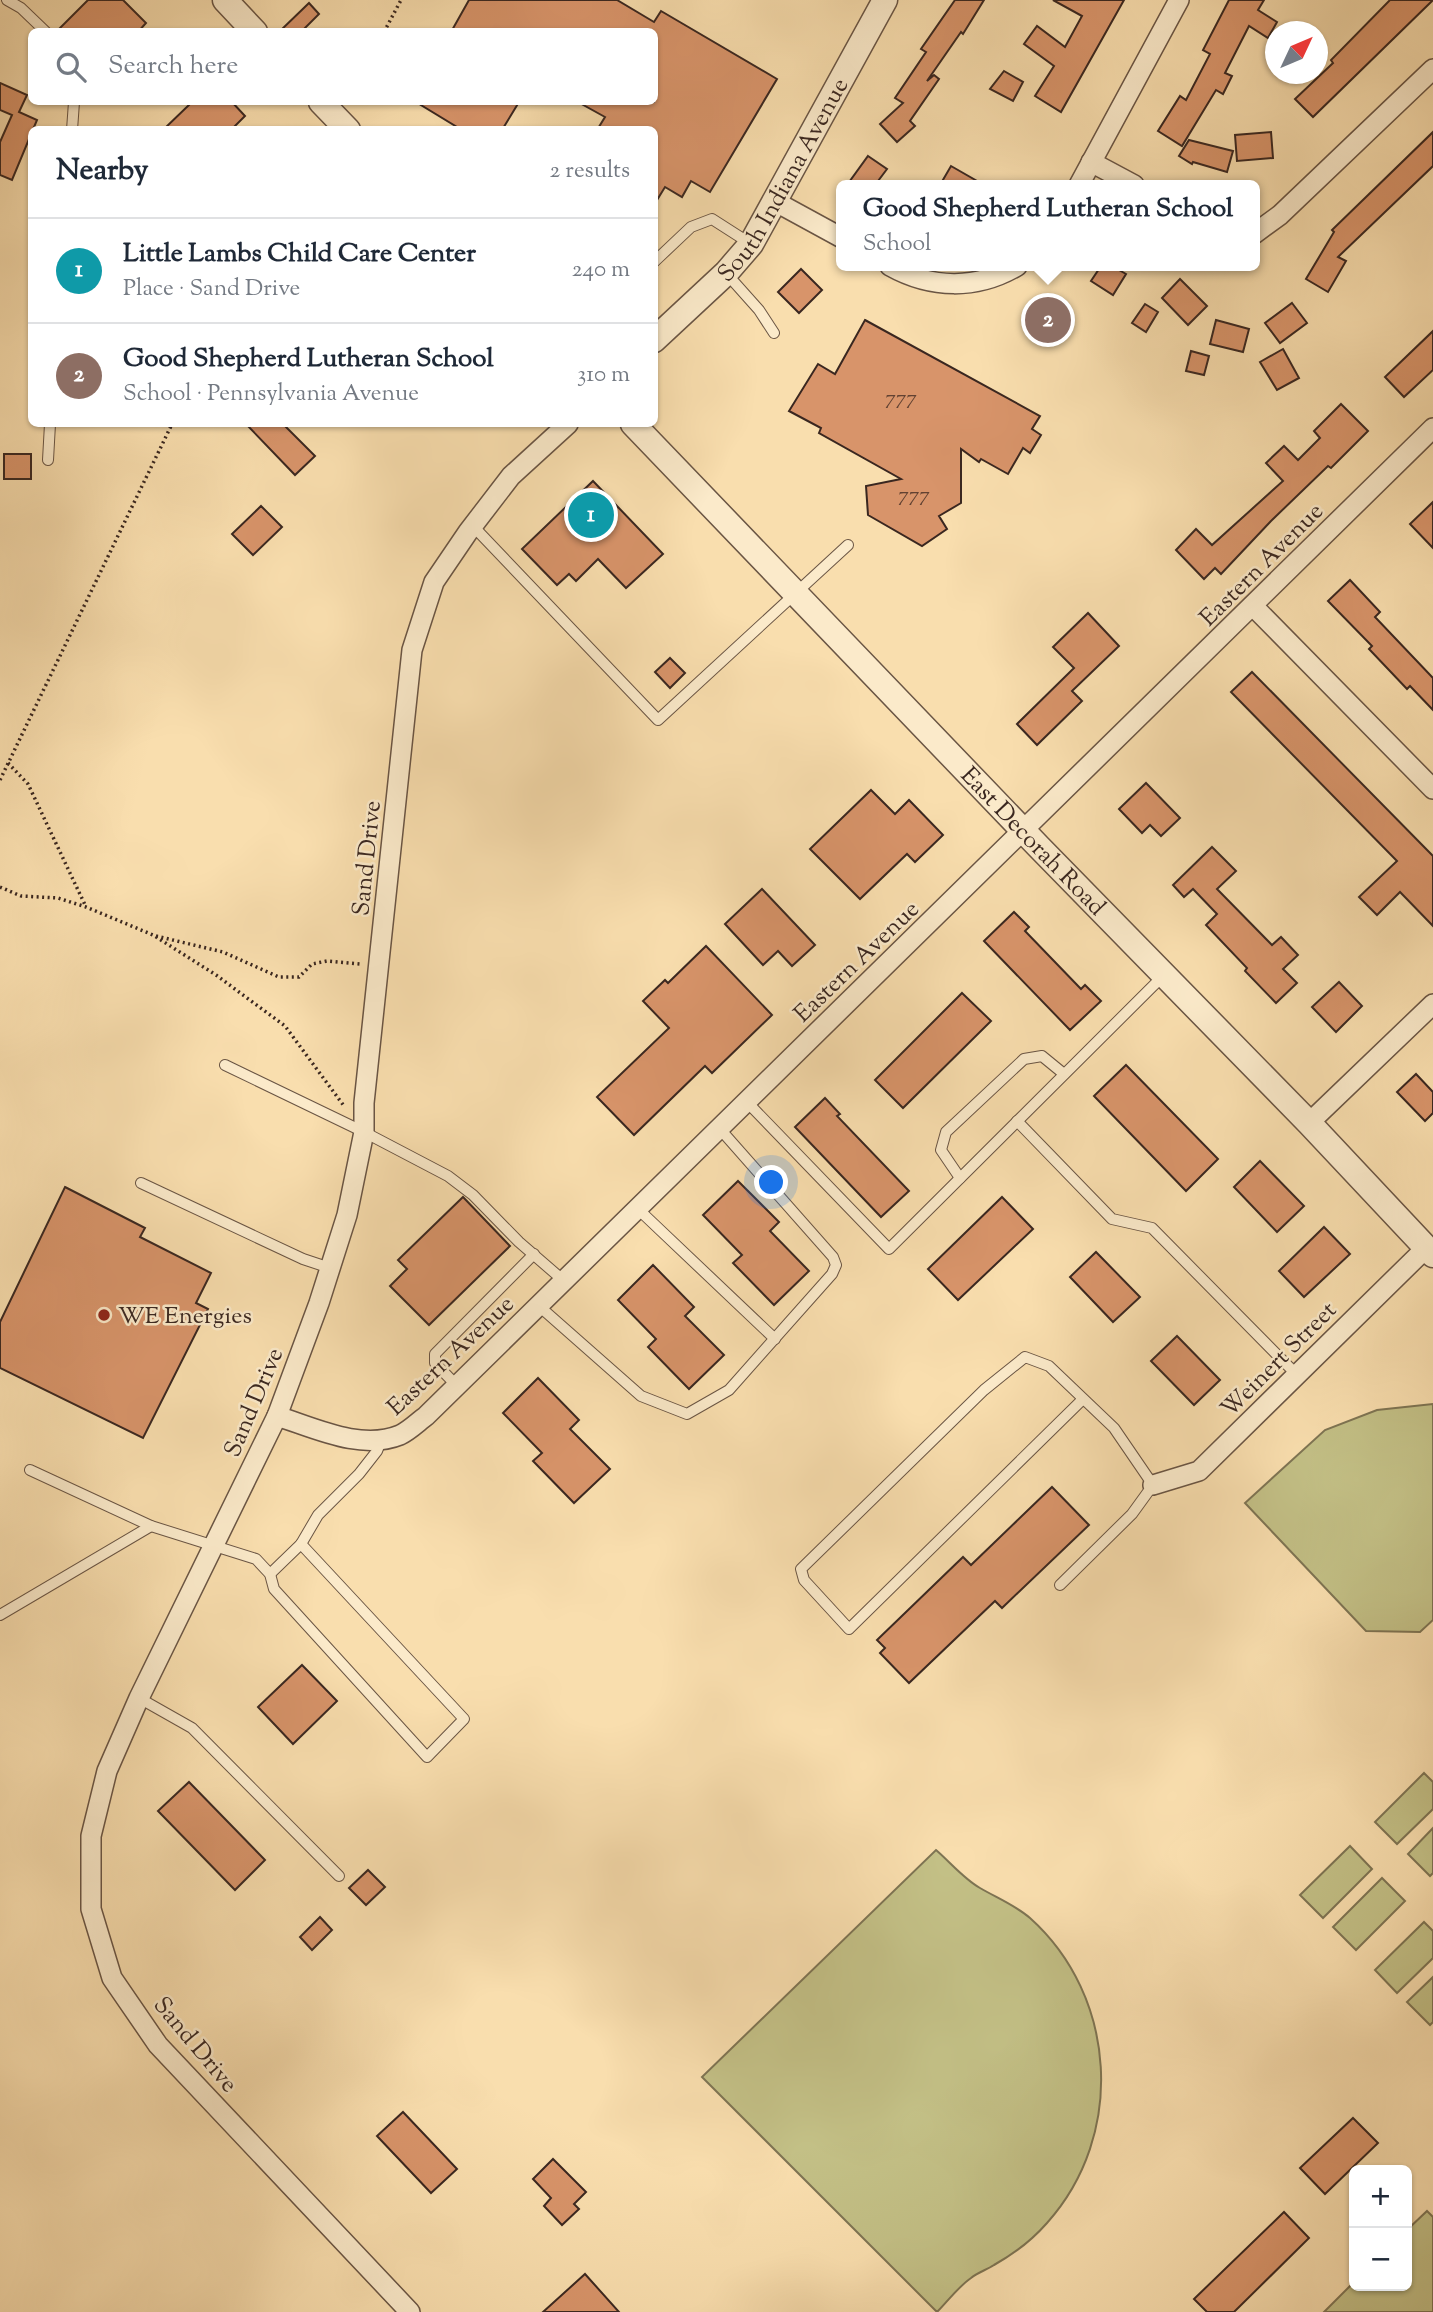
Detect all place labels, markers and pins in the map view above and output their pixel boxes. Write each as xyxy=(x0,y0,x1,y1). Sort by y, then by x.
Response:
pin: 2 xyxy=(1025,294,1071,346)
pin: 1 xyxy=(568,489,614,541)
place label: WE Energies xyxy=(118,1300,252,1334)
marker: WE Energies xyxy=(96,1307,112,1323)

